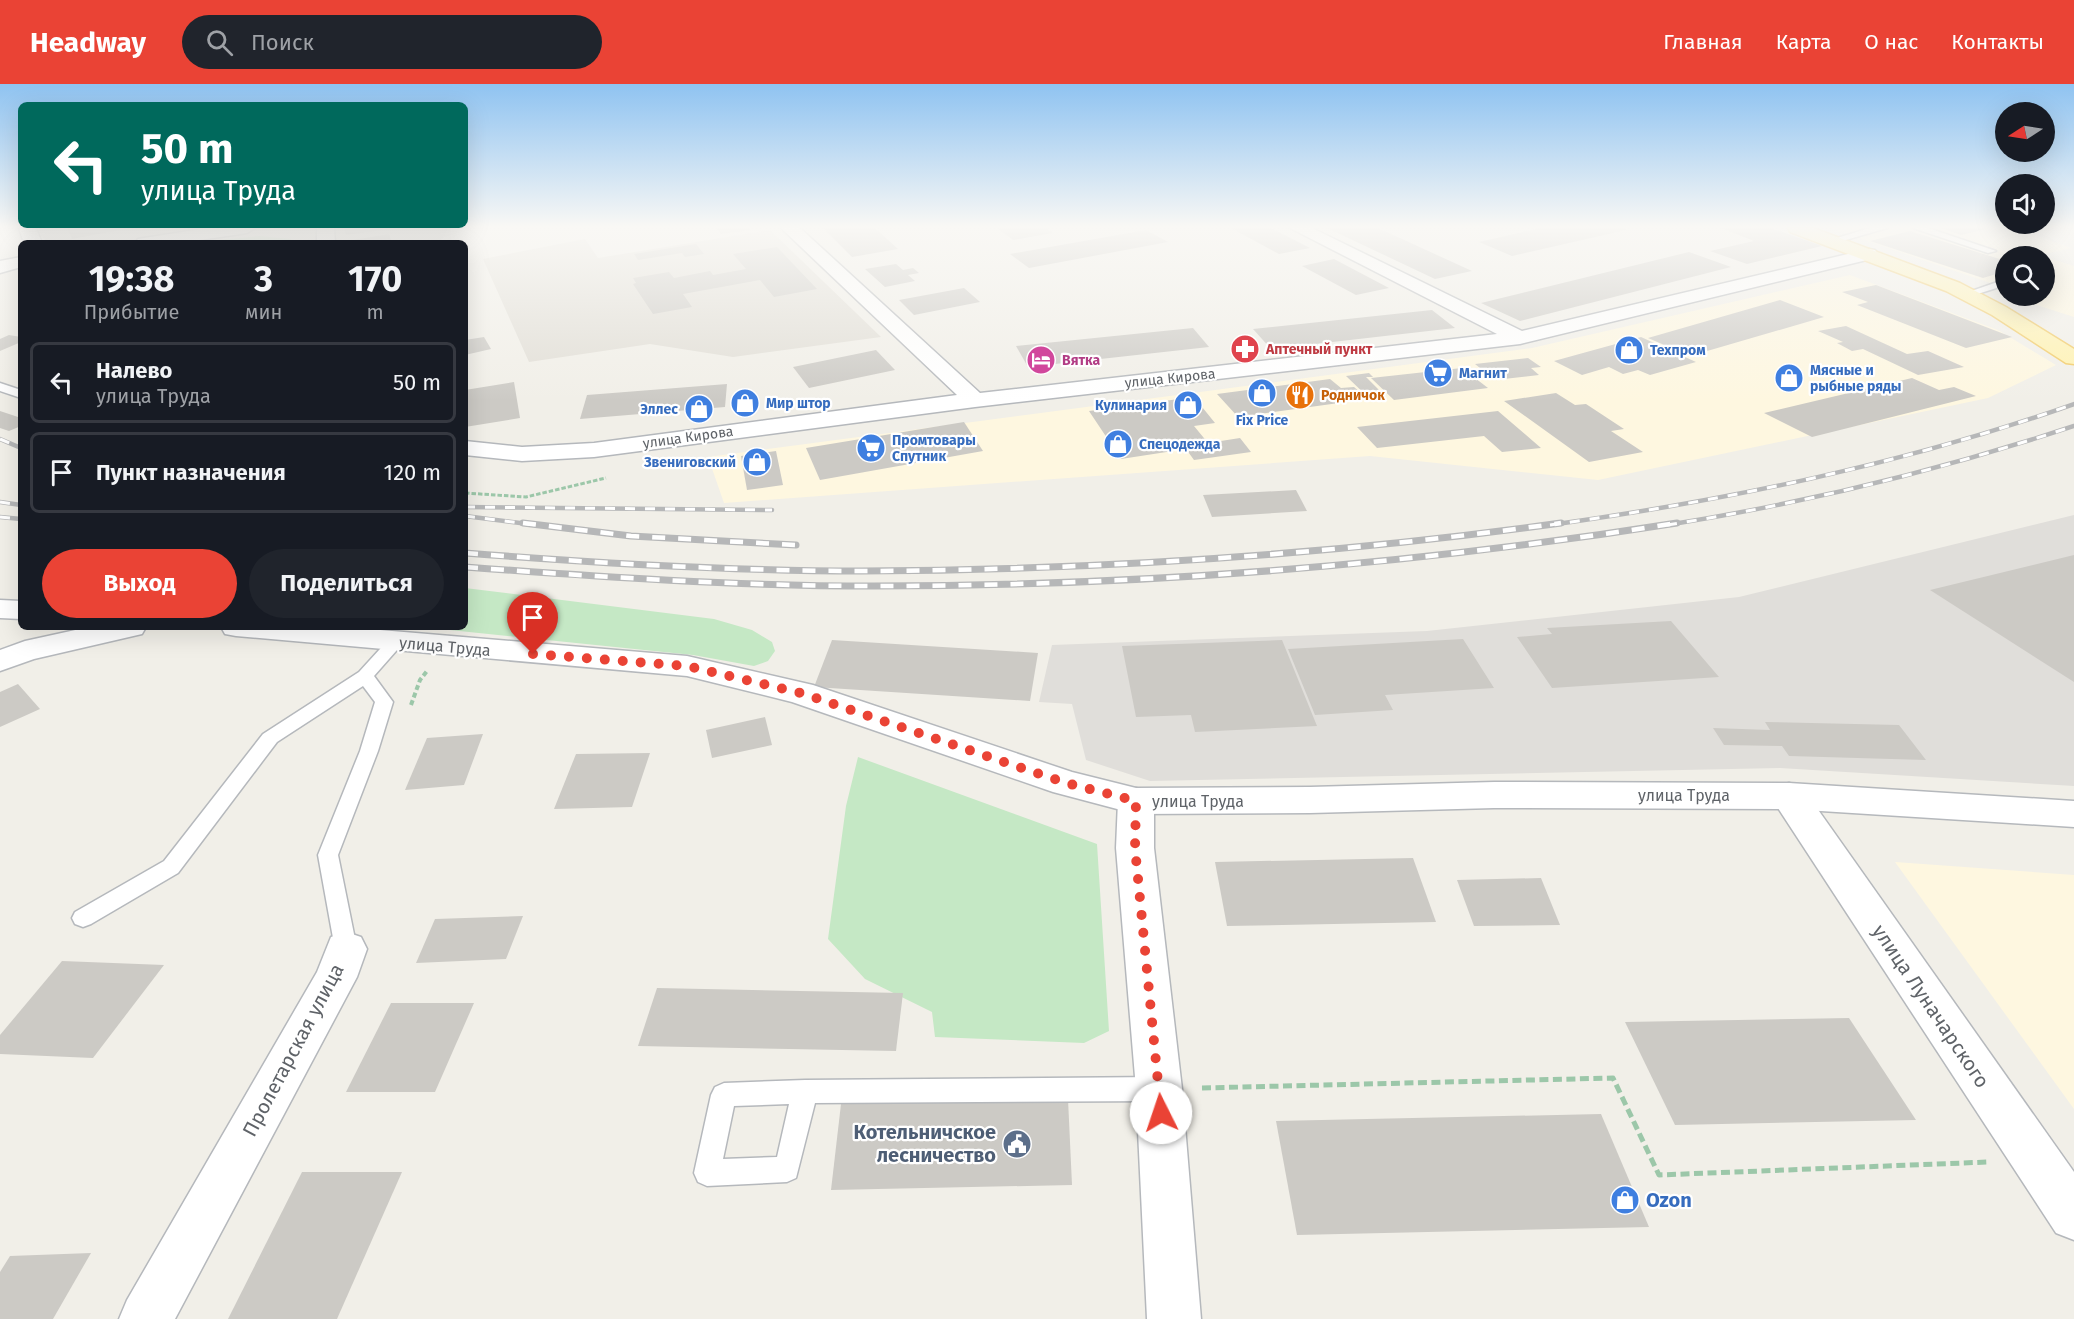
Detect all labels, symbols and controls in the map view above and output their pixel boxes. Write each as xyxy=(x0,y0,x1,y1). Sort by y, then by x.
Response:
search box xyxy=(182,15,602,69)
text: Headway xyxy=(30,26,146,59)
icon: search xyxy=(203,26,236,59)
text: Поиск xyxy=(251,29,314,56)
text: Главная xyxy=(1663,29,1743,55)
text: Карта xyxy=(1776,29,1831,55)
text: О нас xyxy=(1864,29,1918,55)
text: Контакты xyxy=(1951,29,2044,55)
north arrow xyxy=(1995,102,2055,162)
map controls xyxy=(1995,102,2055,306)
text: 50 m xyxy=(141,124,234,174)
icon: left xyxy=(42,126,120,204)
button: sound xyxy=(1995,174,2055,234)
text: улица Труда xyxy=(141,175,296,207)
button: search xyxy=(1995,246,2055,306)
text: 19:38 xyxy=(89,257,174,301)
text: 3 xyxy=(254,257,273,301)
text: 170 xyxy=(348,257,402,301)
text: Прибытие xyxy=(84,300,179,324)
text: мин xyxy=(245,300,282,324)
text: m xyxy=(367,300,384,324)
pharmacy icon: Аптечный пункт xyxy=(1229,333,1261,365)
shop icon: Техпром xyxy=(1613,334,1645,366)
place label: Аптечный пункт xyxy=(1265,341,1373,358)
place label: Техпром xyxy=(1650,342,1706,359)
hotel icon: Вятка xyxy=(1025,344,1057,376)
place label: Вятка xyxy=(1062,352,1101,369)
text: Налево xyxy=(96,357,172,384)
supermarket icon: Магнит xyxy=(1422,357,1454,389)
shop icon: Мясные и рыбные ряды xyxy=(1773,362,1805,394)
place label: Мясные и рыбные ряды xyxy=(1810,362,1901,395)
street label: улица Кирова xyxy=(1124,365,1216,392)
place label: Магнит xyxy=(1459,365,1507,382)
icon: left xyxy=(45,366,78,399)
text: 50 m xyxy=(393,369,441,396)
shop icon: Fix Price xyxy=(1246,377,1278,409)
restaurant icon: Родничок xyxy=(1284,379,1316,411)
text: улица Труда xyxy=(96,384,211,408)
shop icon: Мир штор xyxy=(729,387,761,419)
place label: Родничок xyxy=(1321,387,1385,404)
shop icon: Кулинария xyxy=(1172,389,1204,421)
shop icon: Эллес xyxy=(683,393,715,425)
place label: Мир штор xyxy=(766,395,831,412)
place label: Кулинария xyxy=(1095,397,1167,414)
place label: Эллес xyxy=(640,401,678,418)
place label: Fix Price xyxy=(1236,412,1289,429)
street label: улица Кирова xyxy=(642,423,734,452)
shop icon: Спецодежда xyxy=(1102,428,1134,460)
supermarket icon: Промтовары Спутник xyxy=(855,432,887,464)
place label: Промтовары Спутник xyxy=(892,432,976,465)
place label: Спецодежда xyxy=(1139,436,1221,453)
shop icon: Звениговский xyxy=(741,446,773,478)
place label: Звениговский xyxy=(643,454,736,471)
icon: arrive xyxy=(45,456,78,489)
text: Пункт назначения xyxy=(96,459,286,486)
text: 120 m xyxy=(384,459,441,486)
button: Выход xyxy=(42,549,237,618)
button: Поделиться xyxy=(249,549,444,618)
pin xyxy=(507,592,558,654)
icon: arrive xyxy=(516,601,549,634)
street label: улица Труда xyxy=(398,633,492,660)
street label: улица Труда xyxy=(1638,786,1730,805)
street label: улица Труда xyxy=(1152,792,1244,811)
street label: улица Луначарского xyxy=(1867,920,1995,1092)
street label: Пролетарская улица xyxy=(237,959,349,1141)
position arrow xyxy=(1129,1081,1193,1145)
place label: Котельничское лесничество xyxy=(854,1120,996,1167)
public building icon: Котельничское лесничество xyxy=(1001,1128,1033,1160)
shop icon: Ozon xyxy=(1609,1184,1641,1216)
place label: Ozon xyxy=(1646,1188,1692,1212)

